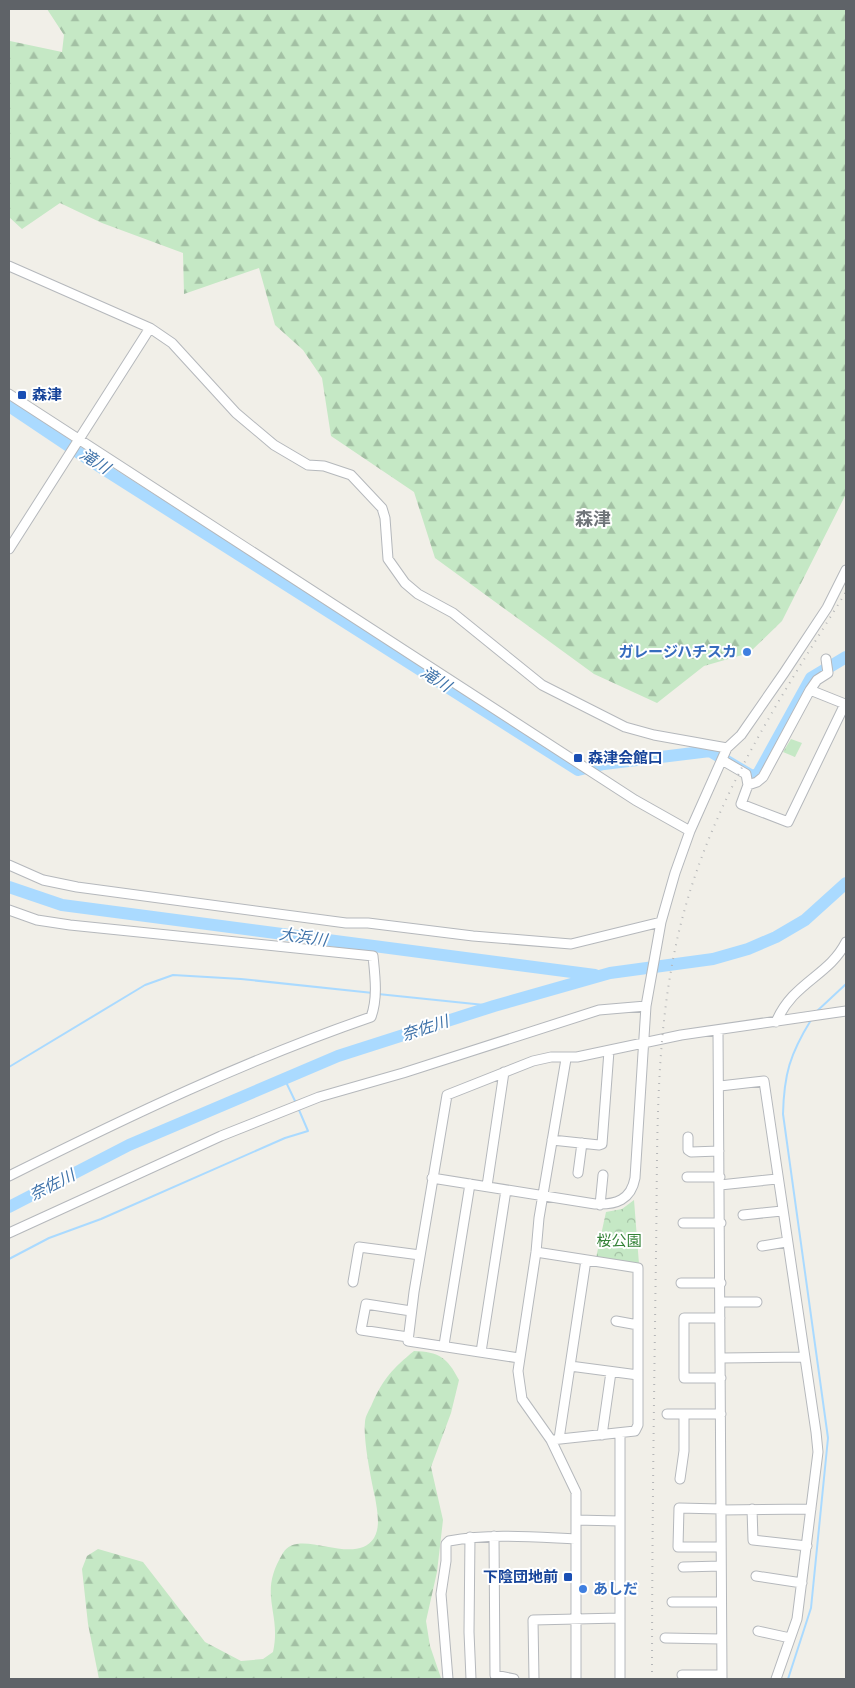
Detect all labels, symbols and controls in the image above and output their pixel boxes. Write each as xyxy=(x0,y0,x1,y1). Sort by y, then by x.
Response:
place label: 森津 xyxy=(32,386,62,404)
marker: 森津 xyxy=(16,389,28,401)
water label: 滝川 xyxy=(76,444,115,479)
district label: 森津 xyxy=(575,508,611,530)
place label: ガレージハチスカ xyxy=(618,643,737,661)
marker: ガレージハチスカ xyxy=(741,646,753,658)
water label: 滝川 xyxy=(417,662,456,697)
place label: 森津会館口 xyxy=(588,749,663,767)
marker: 森津会館口 xyxy=(572,752,584,764)
water label: 大浜川 xyxy=(278,924,330,950)
water label: 奈佐川 xyxy=(399,1011,453,1044)
water label: 奈佐川 xyxy=(26,1165,79,1204)
park label: 桜公園 xyxy=(596,1232,642,1250)
place label: 下陰団地前 xyxy=(483,1568,558,1586)
marker: 下陰団地前 xyxy=(562,1571,574,1583)
place label: あしだ xyxy=(593,1580,638,1598)
marker: あしだ xyxy=(577,1583,589,1595)

